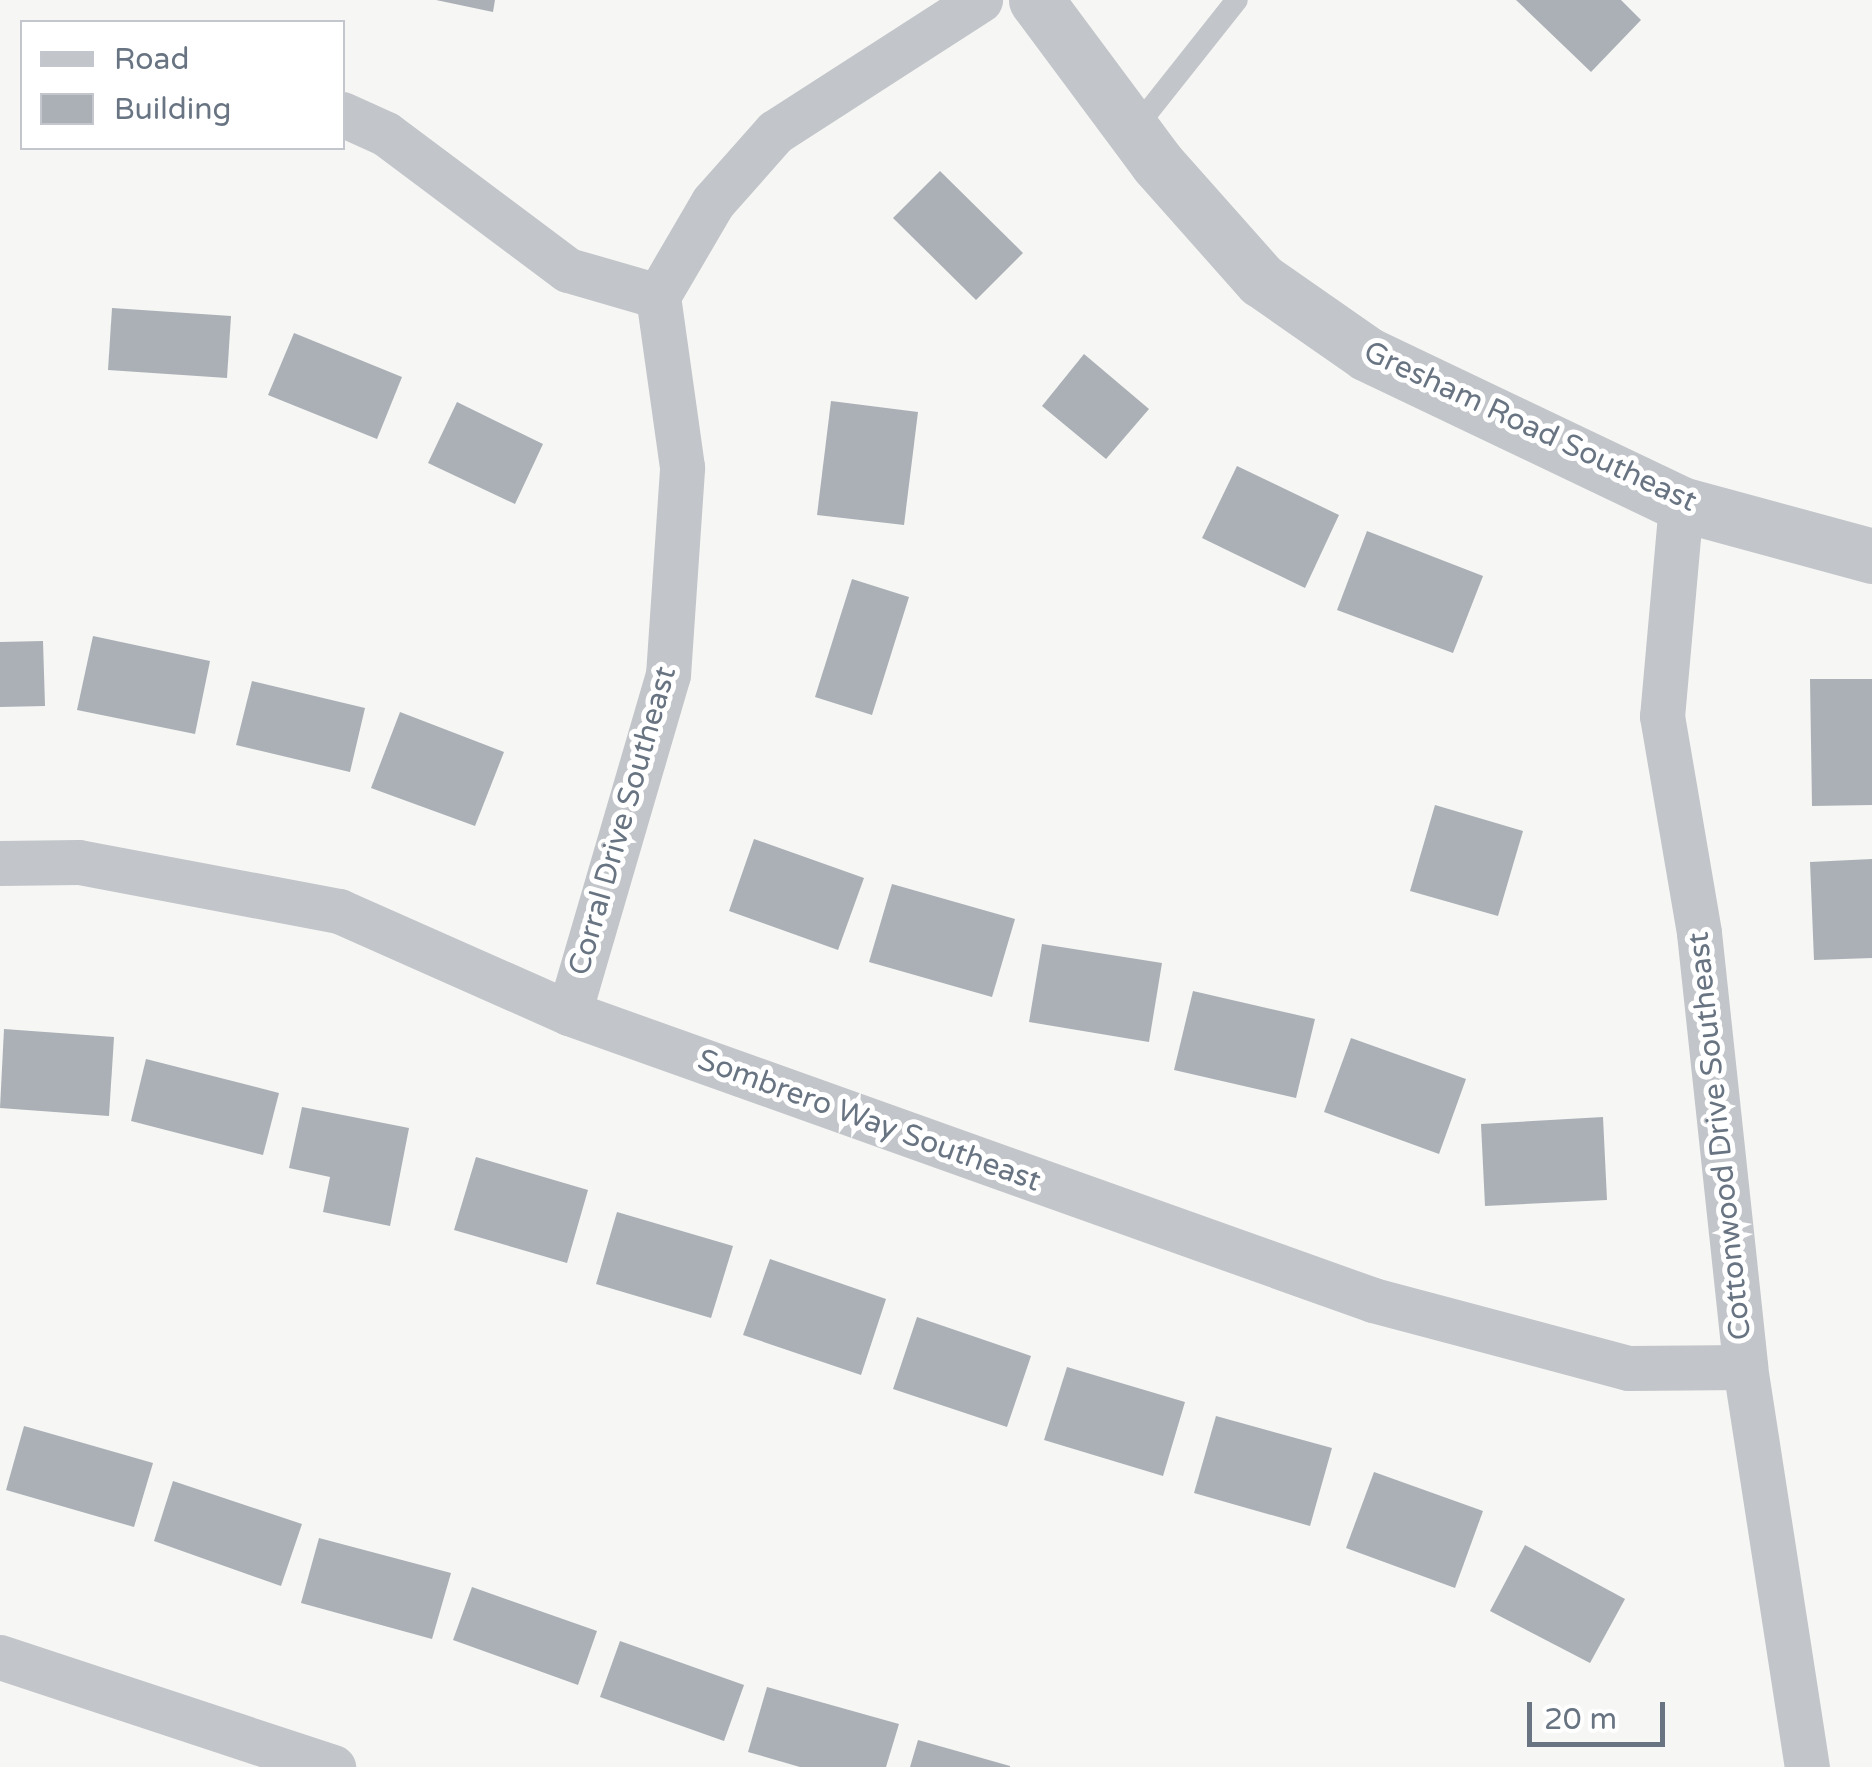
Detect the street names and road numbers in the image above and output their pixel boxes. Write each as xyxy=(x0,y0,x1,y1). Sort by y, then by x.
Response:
street label: Gresham Road Southeast xyxy=(1358,334,1702,520)
street label: Corral Drive Southeast xyxy=(562,662,684,980)
street label: Cottonwood Drive Southeast xyxy=(1681,930,1759,1342)
street label: Sombrero Way Southeast xyxy=(693,1042,1045,1200)

